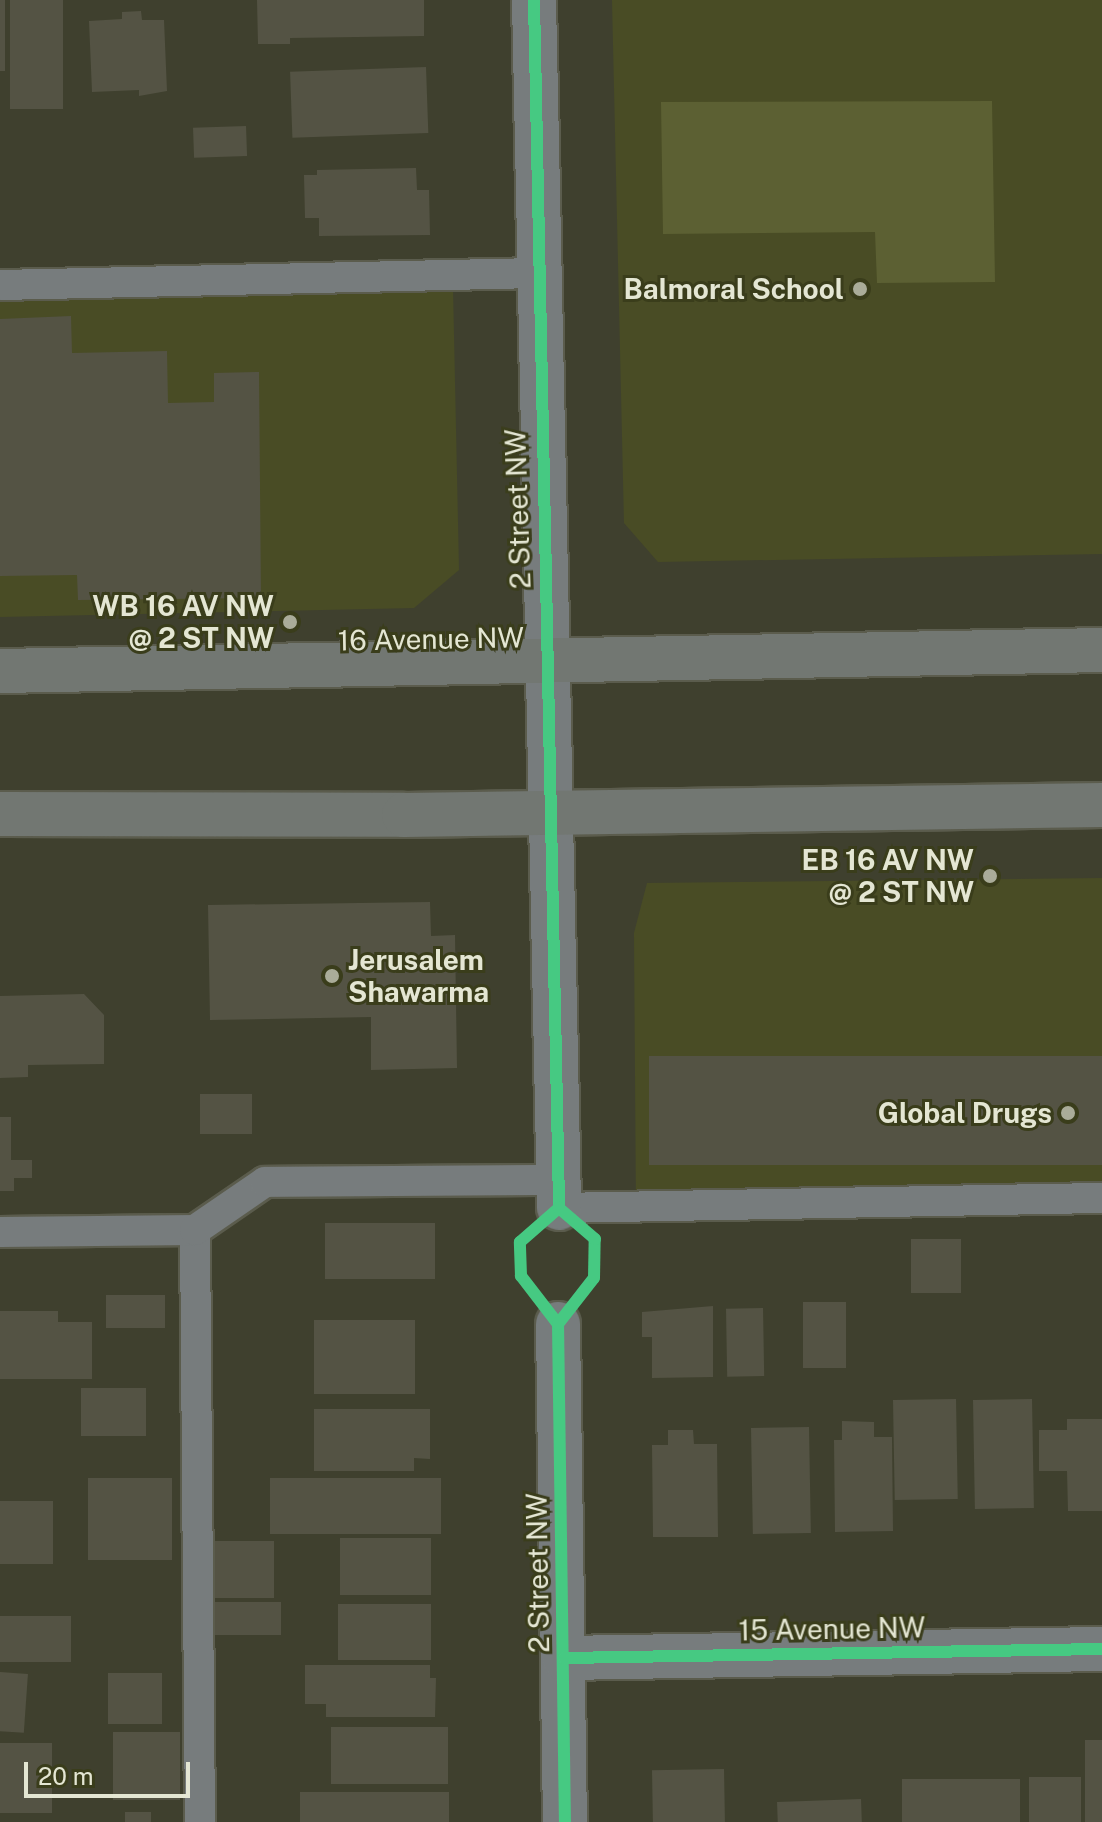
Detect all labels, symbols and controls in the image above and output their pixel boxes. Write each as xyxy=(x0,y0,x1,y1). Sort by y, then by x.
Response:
place label: Balmoral School xyxy=(624,272,844,306)
marker: Balmoral School xyxy=(851,280,869,298)
street label: 2 Street NW xyxy=(498,429,538,589)
place label: WB 16 AV NW @ 2 ST NW xyxy=(92,589,274,655)
marker: WB 16 AV NW @ 2 ST NW xyxy=(281,613,299,631)
street label: 16 Avenue NW xyxy=(338,621,524,657)
place label: EB 16 AV NW @ 2 ST NW xyxy=(802,843,974,909)
marker: EB 16 AV NW @ 2 ST NW xyxy=(981,867,999,885)
place label: Jerusalem Shawarma xyxy=(348,943,489,1009)
marker: Jerusalem Shawarma xyxy=(323,967,341,985)
place label: Global Drugs xyxy=(878,1096,1052,1130)
marker: Global Drugs xyxy=(1059,1104,1077,1122)
street label: 2 Street NW xyxy=(520,1493,556,1653)
street label: 15 Avenue NW xyxy=(738,1611,926,1647)
scale bar xyxy=(28,1746,194,1796)
text: 20 m xyxy=(38,1762,94,1790)

